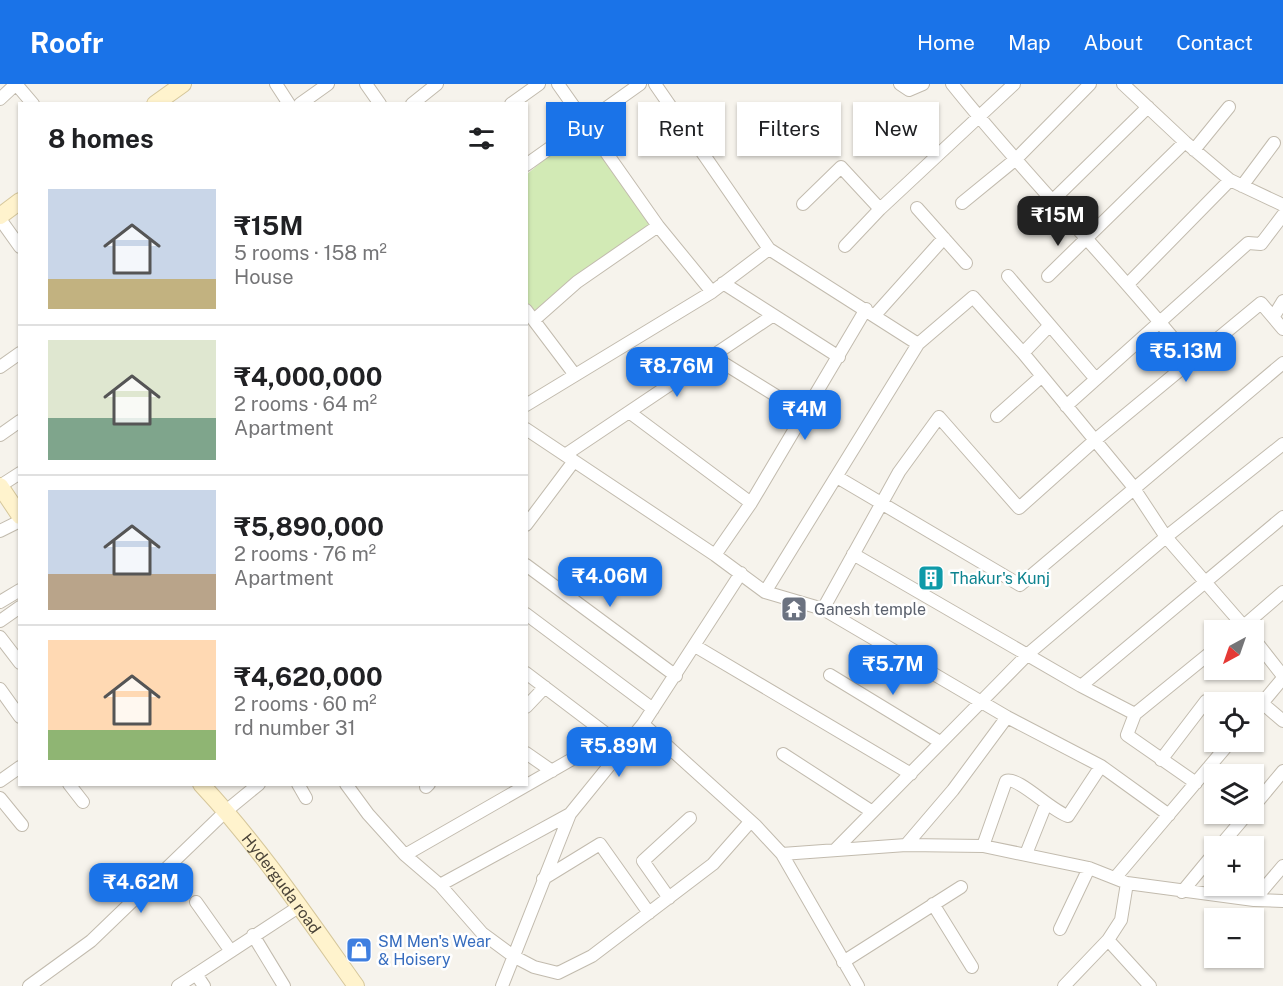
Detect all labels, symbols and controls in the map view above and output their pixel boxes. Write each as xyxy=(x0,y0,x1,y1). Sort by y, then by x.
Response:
text: Roofr xyxy=(30,26,103,59)
text: Home xyxy=(917,30,975,55)
text: Map xyxy=(1008,30,1051,55)
text: About xyxy=(1084,30,1143,55)
text: Contact xyxy=(1176,30,1253,55)
chip: Buy xyxy=(546,102,626,156)
chip: Rent xyxy=(638,102,725,156)
chip: Filters xyxy=(737,102,841,156)
chip: New xyxy=(853,102,939,156)
icon: filters xyxy=(465,122,498,155)
text: 8 homes xyxy=(48,123,154,154)
pin: ₹15M xyxy=(1022,196,1094,247)
text: ₹15M xyxy=(1031,203,1085,227)
text: ₹15M xyxy=(234,210,303,241)
icon: home xyxy=(96,213,168,285)
text: 5 rooms · 158 m² xyxy=(234,241,387,265)
text: House xyxy=(234,265,294,289)
pin: ₹5.13M xyxy=(1137,332,1235,383)
text: ₹5.13M xyxy=(1150,339,1222,363)
pin: ₹8.76M xyxy=(628,347,726,398)
text: ₹8.76M xyxy=(640,354,714,378)
text: ₹4,000,000 xyxy=(234,361,382,392)
icon: home xyxy=(96,364,168,436)
pin: ₹4M xyxy=(776,390,834,441)
text: 2 rooms · 64 m² xyxy=(234,392,377,416)
text: ₹4M xyxy=(783,397,827,421)
text: Apartment xyxy=(234,416,334,440)
text: ₹5,890,000 xyxy=(234,511,384,542)
icon: home xyxy=(96,514,168,586)
text: 2 rooms · 76 m² xyxy=(234,542,376,566)
pin: ₹4.06M xyxy=(561,557,659,608)
building icon: Thakur's Kunj xyxy=(916,563,946,593)
text: ₹4.06M xyxy=(572,564,648,588)
text: Apartment xyxy=(234,566,334,590)
place label: Thakur's Kunj xyxy=(950,569,1050,588)
temple icon: Ganesh temple xyxy=(779,594,809,624)
place label: Ganesh temple xyxy=(814,600,926,619)
north arrow xyxy=(1204,620,1264,680)
map controls xyxy=(1204,620,1264,968)
pin: ₹5.7M xyxy=(851,645,935,696)
text: ₹5.7M xyxy=(863,652,923,676)
text: ₹4,620,000 xyxy=(234,661,383,692)
icon: home xyxy=(96,664,168,736)
text: 2 rooms · 60 m² xyxy=(234,692,377,716)
button: locate xyxy=(1204,692,1264,752)
text: rd number 31 xyxy=(234,716,356,740)
pin: ₹5.89M xyxy=(570,727,668,778)
text: ₹5.89M xyxy=(581,734,657,758)
button: layers xyxy=(1204,764,1264,824)
street label: Hyderguda road xyxy=(238,830,325,937)
button: + xyxy=(1204,836,1264,896)
pin: ₹4.62M xyxy=(92,863,190,914)
text: ₹4.62M xyxy=(103,870,179,894)
button: − xyxy=(1204,908,1264,968)
place label: SM Men's Wear & Hoisery xyxy=(378,932,491,969)
shop icon: SM Men's Wear & Hoisery xyxy=(344,935,374,965)

